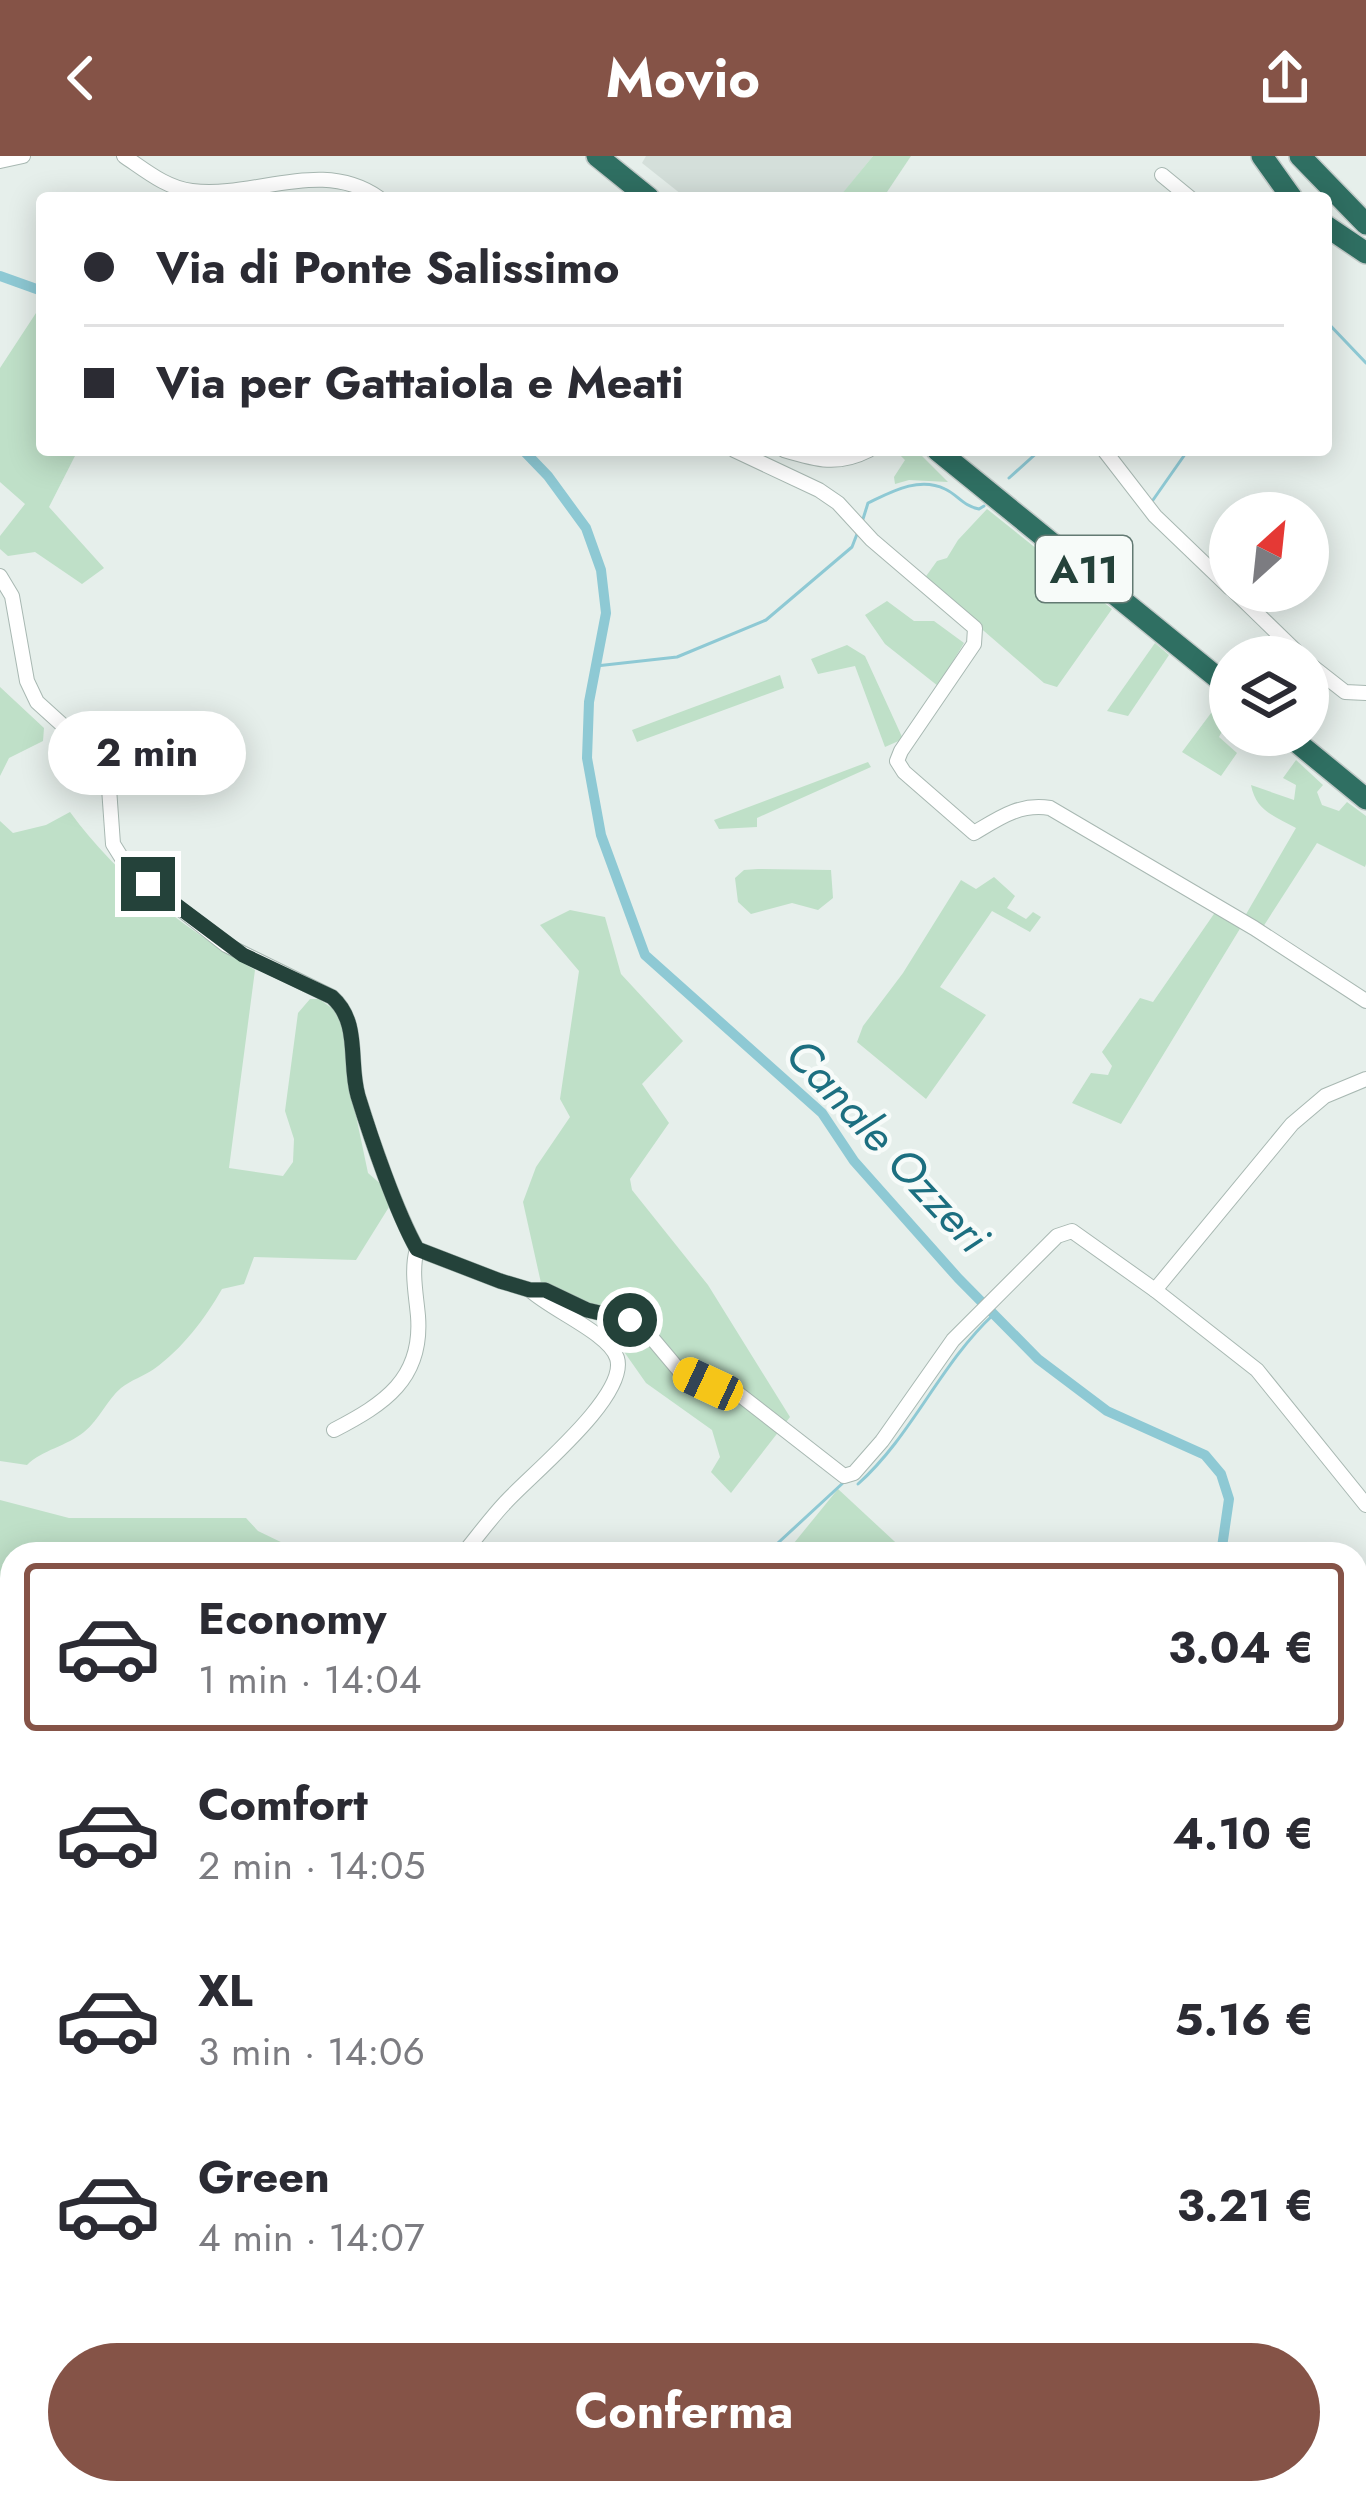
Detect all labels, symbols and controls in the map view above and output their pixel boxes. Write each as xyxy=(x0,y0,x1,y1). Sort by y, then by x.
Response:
text: Movio xyxy=(606,39,760,117)
icon: back xyxy=(48,45,114,111)
icon: share xyxy=(1252,45,1318,111)
text: Via di Ponte Salissimo xyxy=(156,235,620,300)
text: Via per Gattaiola e Meati xyxy=(156,350,684,415)
north arrow xyxy=(1209,492,1329,612)
map controls xyxy=(1209,492,1329,756)
road number: A11 xyxy=(1036,536,1132,602)
button: layers xyxy=(1209,636,1329,756)
callout: 2 min xyxy=(49,710,247,794)
text: 2 min xyxy=(96,724,198,781)
route end xyxy=(121,857,175,911)
water label: Canale Ozzeri xyxy=(771,1023,1005,1268)
route start xyxy=(603,1293,657,1347)
car xyxy=(668,1352,748,1416)
text: Economy xyxy=(198,1586,386,1651)
icon: car xyxy=(54,1593,162,1701)
text: 3.04 € xyxy=(1168,1615,1314,1680)
text: 1 min · 14:04 xyxy=(198,1651,422,1708)
text: Comfort xyxy=(198,1772,368,1837)
icon: car xyxy=(54,1779,162,1887)
text: 4.10 € xyxy=(1172,1801,1314,1866)
text: 2 min · 14:05 xyxy=(198,1837,425,1894)
text: XL xyxy=(198,1958,253,2023)
icon: car xyxy=(54,1965,162,2073)
text: 5.16 € xyxy=(1174,1987,1314,2052)
text: 3 min · 14:06 xyxy=(198,2023,425,2080)
text: Green xyxy=(198,2144,330,2209)
icon: car xyxy=(54,2151,162,2259)
text: 3.21 € xyxy=(1177,2173,1314,2238)
text: 4 min · 14:07 xyxy=(198,2209,424,2266)
button: Conferma xyxy=(48,2343,1320,2481)

